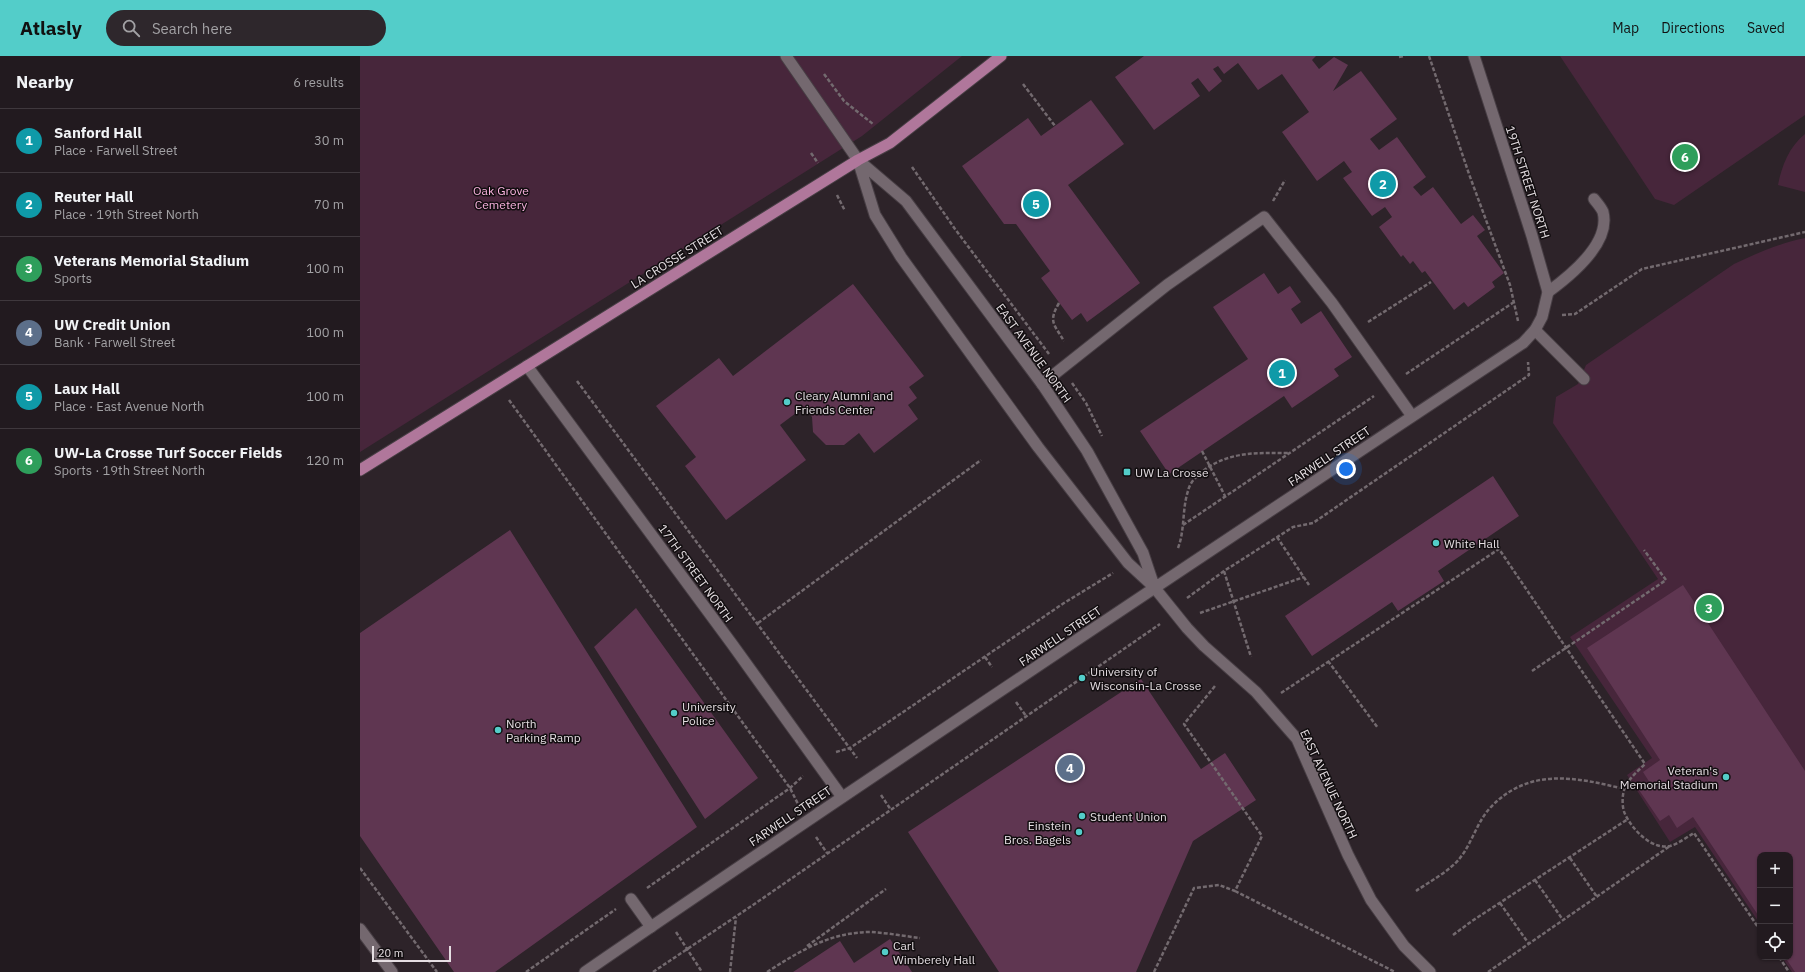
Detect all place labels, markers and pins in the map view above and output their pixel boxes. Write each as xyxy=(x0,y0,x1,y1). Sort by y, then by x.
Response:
pin: 6 xyxy=(1672,142,1698,172)
pin: 2 xyxy=(1370,169,1396,199)
pin: 5 xyxy=(1023,189,1049,219)
pin: 1 xyxy=(1269,358,1295,388)
place label: Cleary Alumni and Friends Center xyxy=(795,388,893,417)
marker: Cleary Alumni and Friends Center xyxy=(782,397,792,407)
place label: UW La Crosse xyxy=(1135,465,1209,480)
marker: UW La Crosse xyxy=(1122,467,1132,477)
place label: White Hall xyxy=(1444,536,1499,551)
marker: White Hall xyxy=(1431,538,1441,548)
pin: 3 xyxy=(1696,593,1722,623)
place label: University of Wisconsin-La Crosse xyxy=(1090,664,1202,693)
marker: University of Wisconsin-La Crosse xyxy=(1077,673,1087,683)
place label: University Police xyxy=(682,699,736,728)
marker: University Police xyxy=(669,708,679,718)
place label: North Parking Ramp xyxy=(506,716,581,745)
marker: North Parking Ramp xyxy=(493,725,503,735)
pin: 4 xyxy=(1057,753,1083,783)
place label: Veteran's Memorial Stadium xyxy=(1620,763,1718,792)
marker: Veteran's Memorial Stadium xyxy=(1721,772,1731,782)
place label: Student Union xyxy=(1090,809,1167,824)
marker: Student Union xyxy=(1077,811,1087,821)
place label: Einstein Bros. Bagels xyxy=(1004,818,1071,847)
marker: Einstein Bros. Bagels xyxy=(1074,827,1084,837)
place label: Carl Wimberely Hall xyxy=(893,938,975,967)
marker: Carl Wimberely Hall xyxy=(880,947,890,957)

